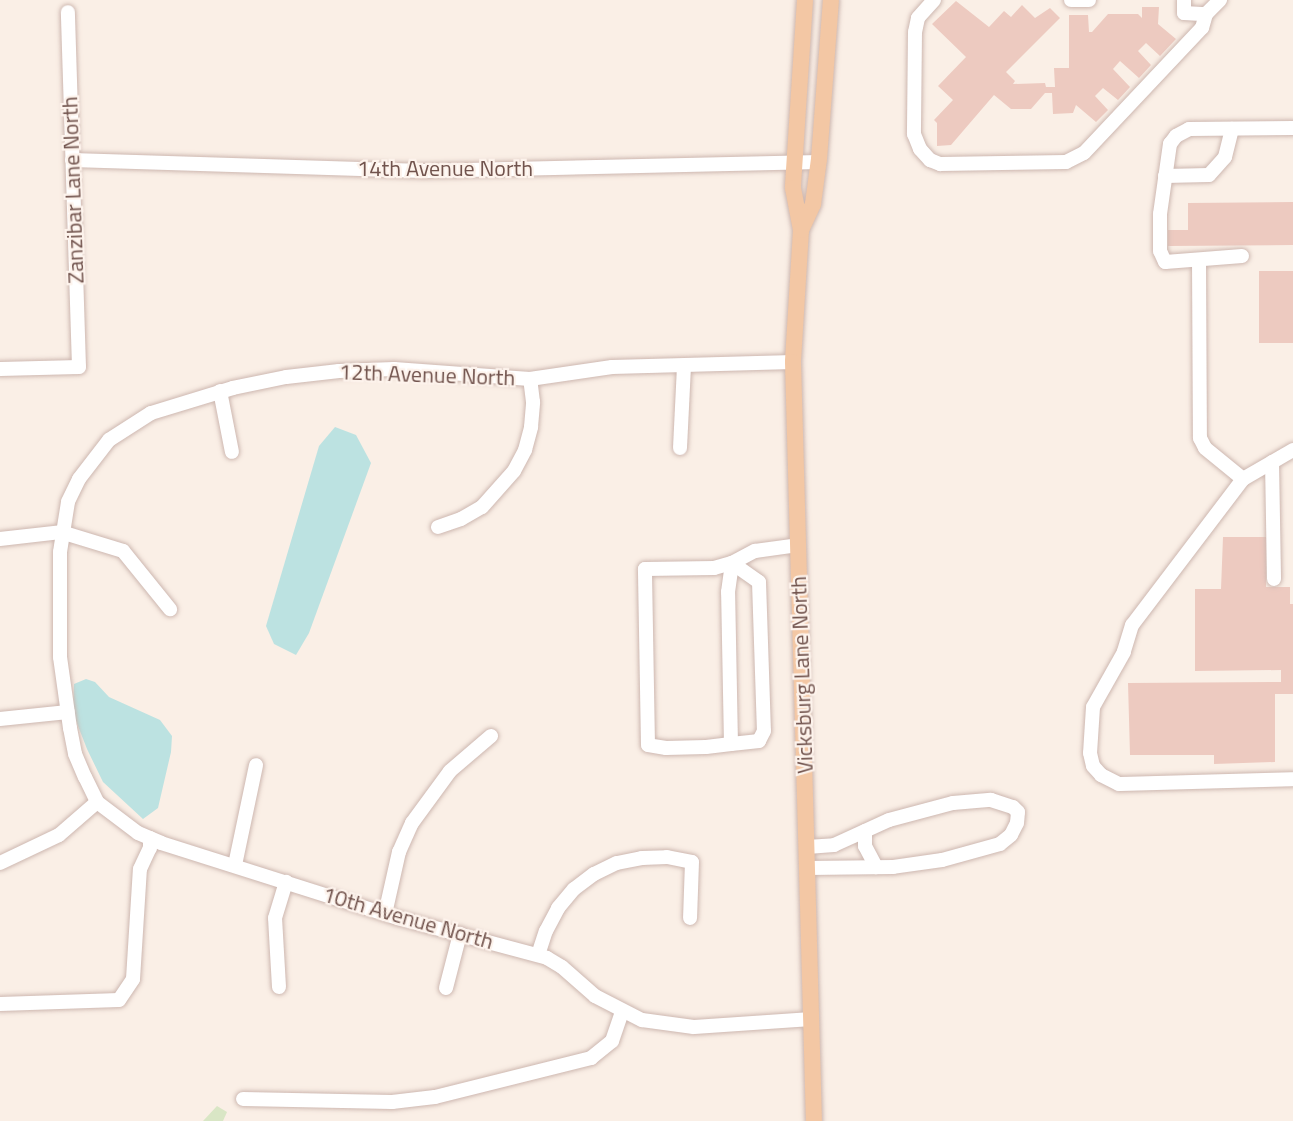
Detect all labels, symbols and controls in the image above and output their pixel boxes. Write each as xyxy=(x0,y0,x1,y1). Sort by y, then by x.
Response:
street label: Zanzibar Lane North xyxy=(57,96,89,284)
street label: 14th Avenue North xyxy=(357,156,533,182)
street label: 12th Avenue North xyxy=(338,359,516,391)
street label: Vicksburg Lane North xyxy=(785,576,819,774)
street label: 10th Avenue North xyxy=(320,881,496,955)

